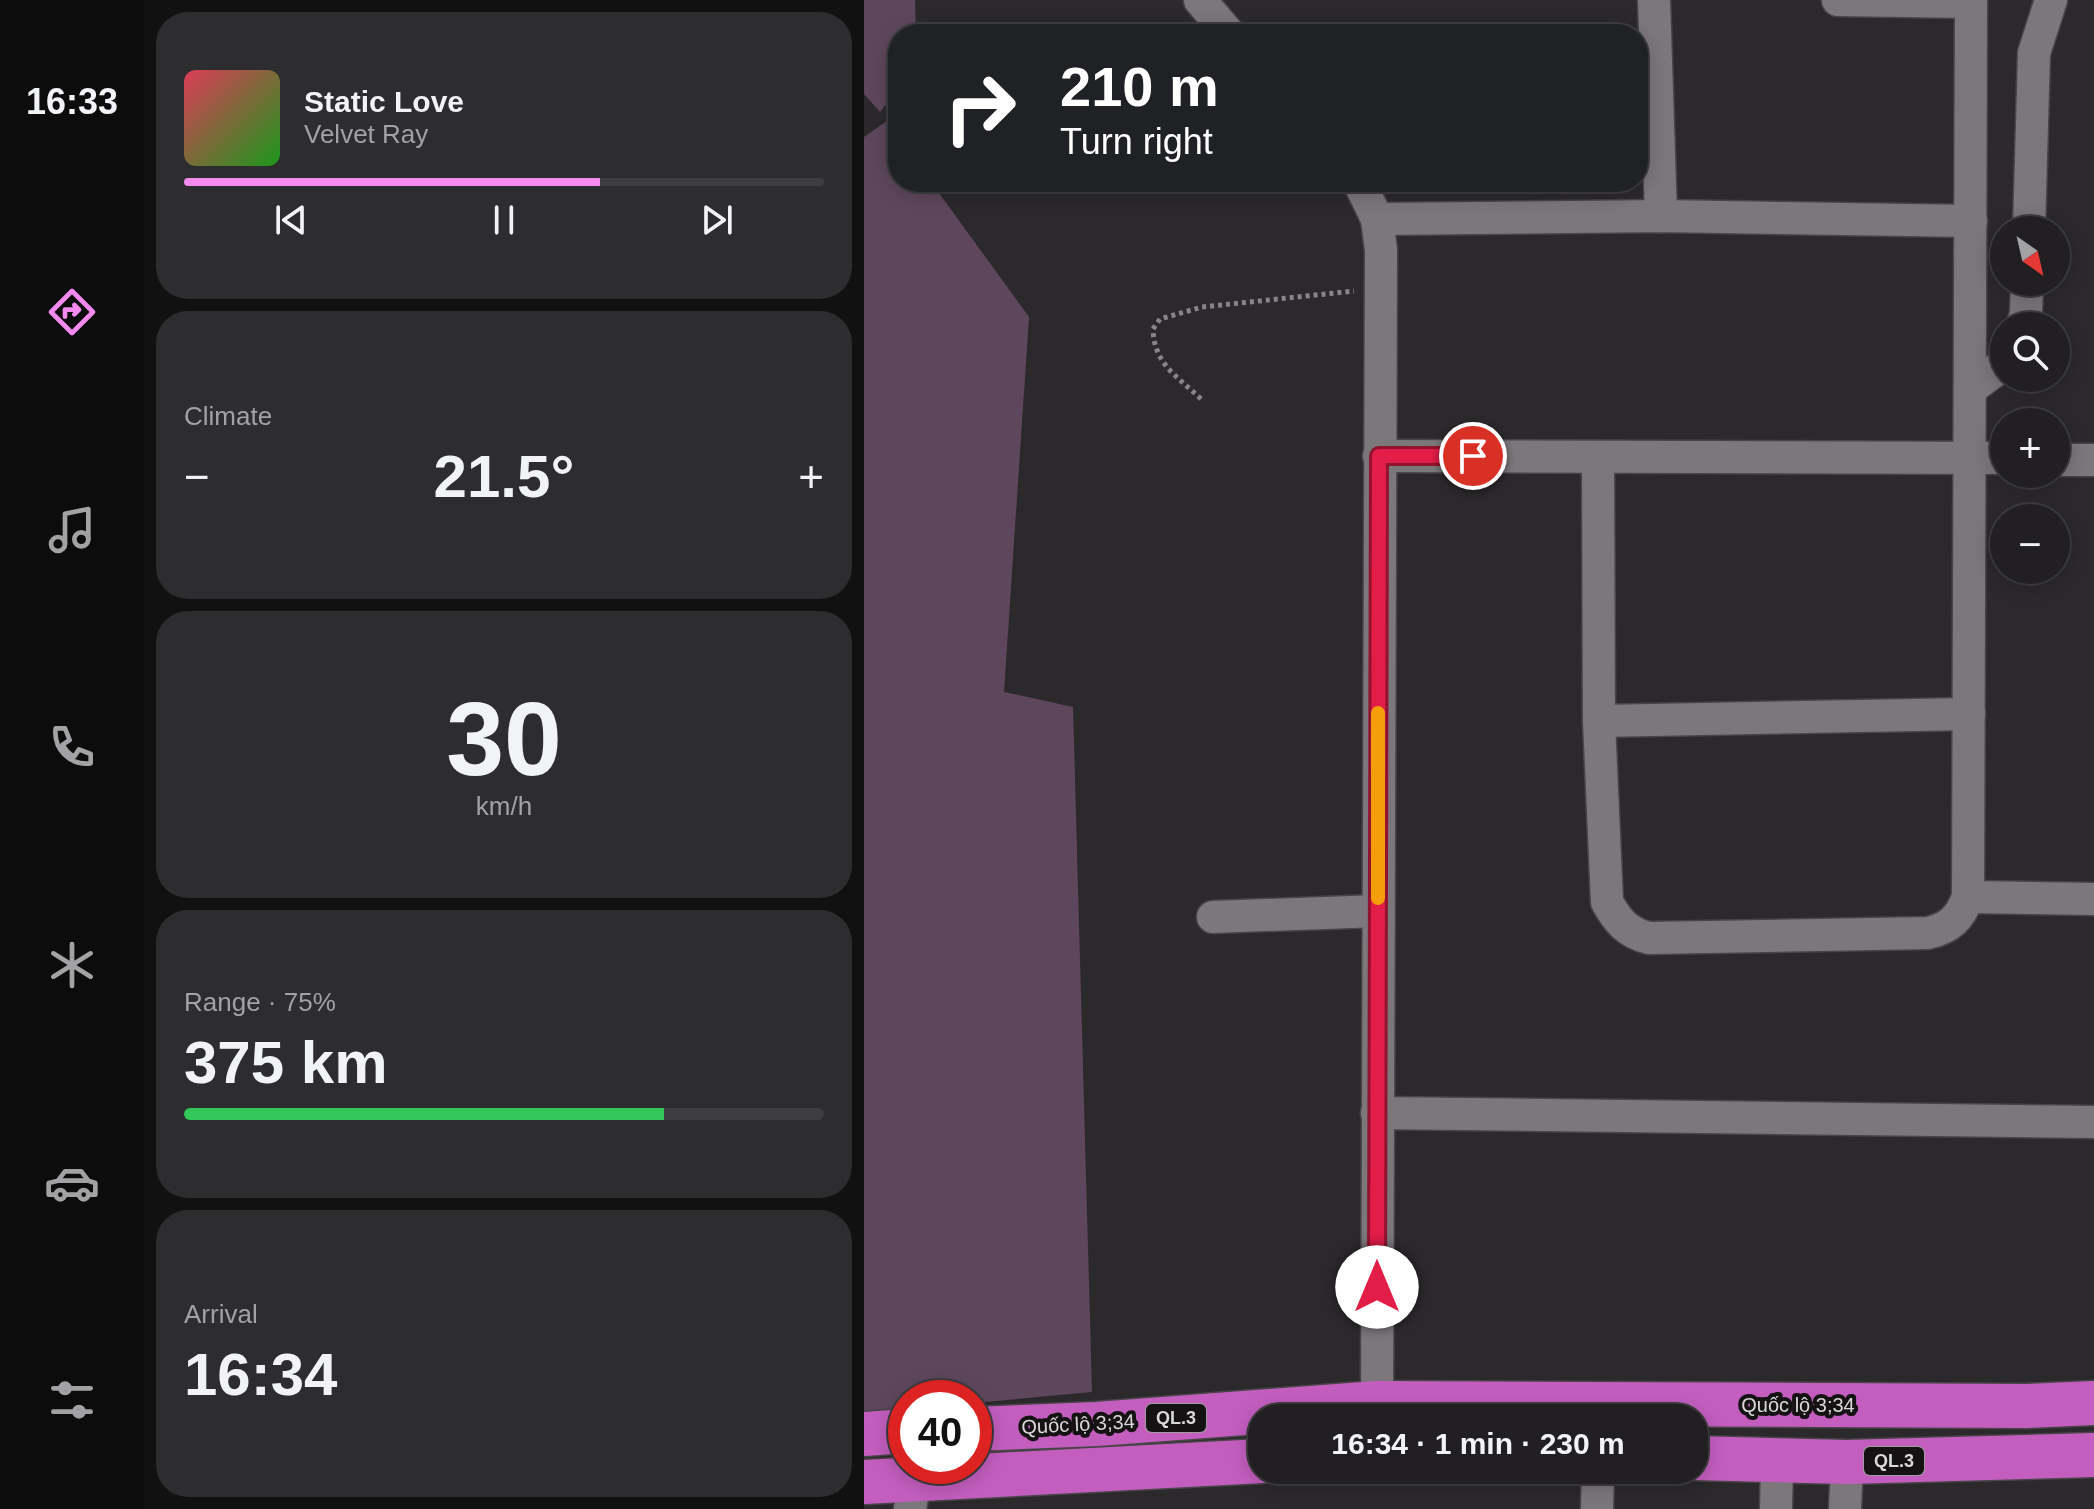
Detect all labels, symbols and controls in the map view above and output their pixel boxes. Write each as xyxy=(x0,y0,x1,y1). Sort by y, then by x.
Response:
text: 210 m xyxy=(1060,55,1219,118)
icon: right xyxy=(928,56,1032,160)
text: 16:33 xyxy=(26,81,118,122)
text: Static Love xyxy=(304,85,464,118)
text: Velvet Ray xyxy=(304,119,428,149)
text: Turn right xyxy=(1060,121,1213,162)
icon: previous xyxy=(269,198,313,242)
icon: pause xyxy=(482,198,526,242)
icon: next xyxy=(695,198,739,242)
north arrow xyxy=(1990,216,2070,296)
map controls xyxy=(1990,216,2070,584)
icon: directions xyxy=(44,284,100,340)
button: search xyxy=(1990,312,2070,392)
text: Climate xyxy=(184,401,272,431)
button: + xyxy=(1990,408,2070,488)
pin xyxy=(1439,422,1507,490)
icon: arrive xyxy=(1451,434,1495,478)
text: 21.5° xyxy=(434,443,574,510)
text: − xyxy=(184,452,210,501)
text: + xyxy=(798,452,824,501)
icon: music xyxy=(44,502,100,558)
button: − xyxy=(1990,504,2070,584)
text: 30 xyxy=(446,681,562,797)
icon: phone xyxy=(44,719,100,775)
text: km/h xyxy=(476,791,532,821)
icon: climate xyxy=(44,937,100,993)
text: Range · 75% xyxy=(184,987,336,1017)
text: 375 km xyxy=(184,1029,388,1096)
icon: car xyxy=(44,1155,100,1211)
position arrow xyxy=(1335,1245,1419,1329)
text: Arrival xyxy=(184,1299,258,1329)
text: 16:34 xyxy=(184,1341,337,1408)
icon: filters xyxy=(44,1372,100,1428)
speed limit sign: 40 xyxy=(888,1380,992,1484)
street label: Quốc lộ 3;34 xyxy=(1741,1394,1855,1416)
road number: QL.3 xyxy=(1146,1404,1206,1432)
street label: Quốc lộ 3;34 xyxy=(1021,1410,1135,1438)
text: 16:34 · 1 min · 230 m xyxy=(1331,1427,1625,1460)
road number: QL.3 xyxy=(1864,1447,1924,1475)

